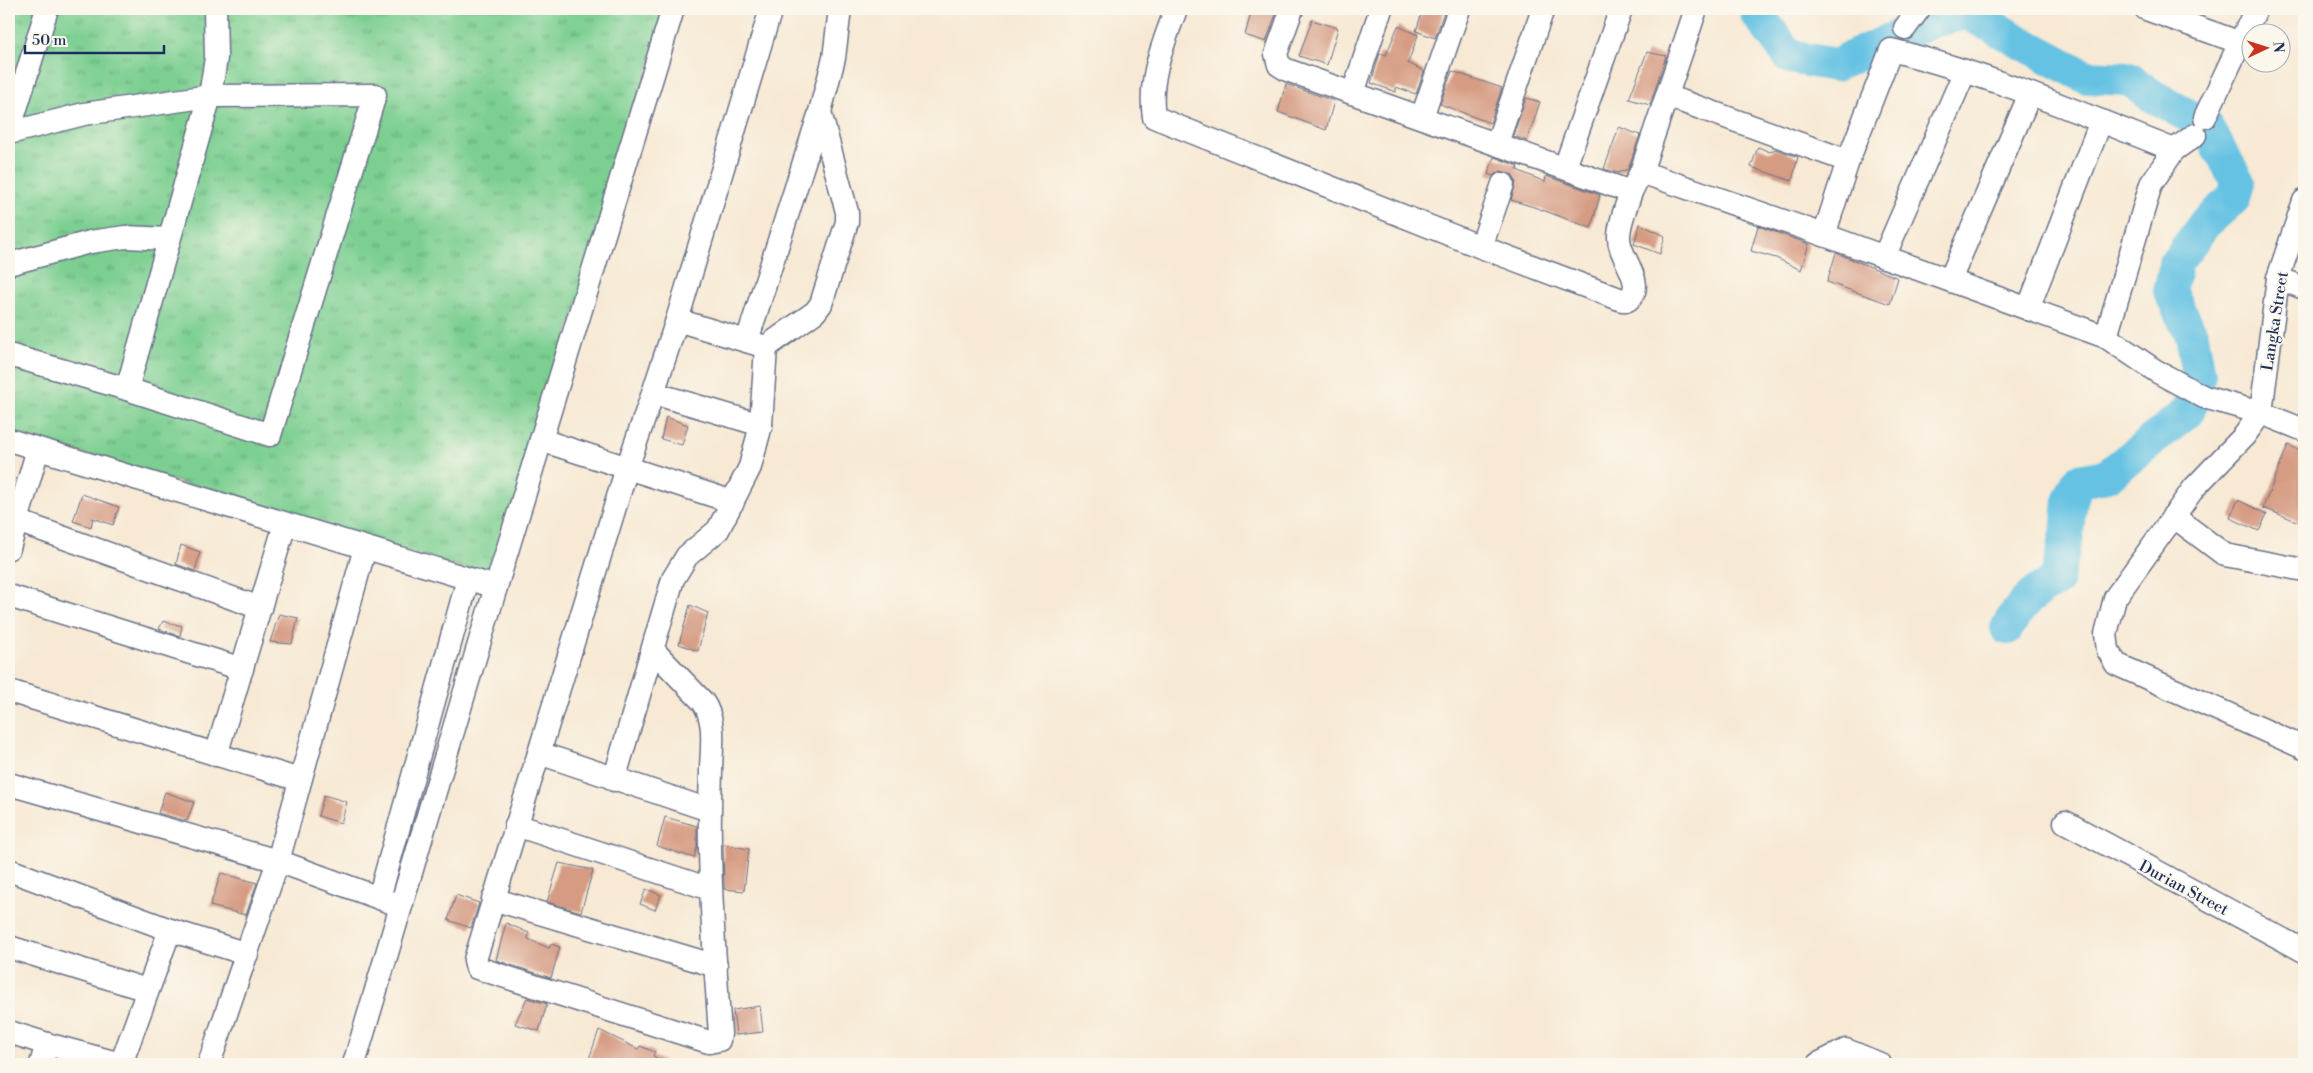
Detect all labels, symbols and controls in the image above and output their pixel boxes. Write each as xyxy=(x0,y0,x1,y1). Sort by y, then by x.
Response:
scale bar xyxy=(25,22,164,54)
north arrow xyxy=(2240,22,2290,72)
text: 50 m xyxy=(32,31,66,50)
text: N xyxy=(2269,41,2287,53)
street label: Langka Street xyxy=(2257,270,2293,372)
street label: Durian Street xyxy=(2135,856,2232,920)

